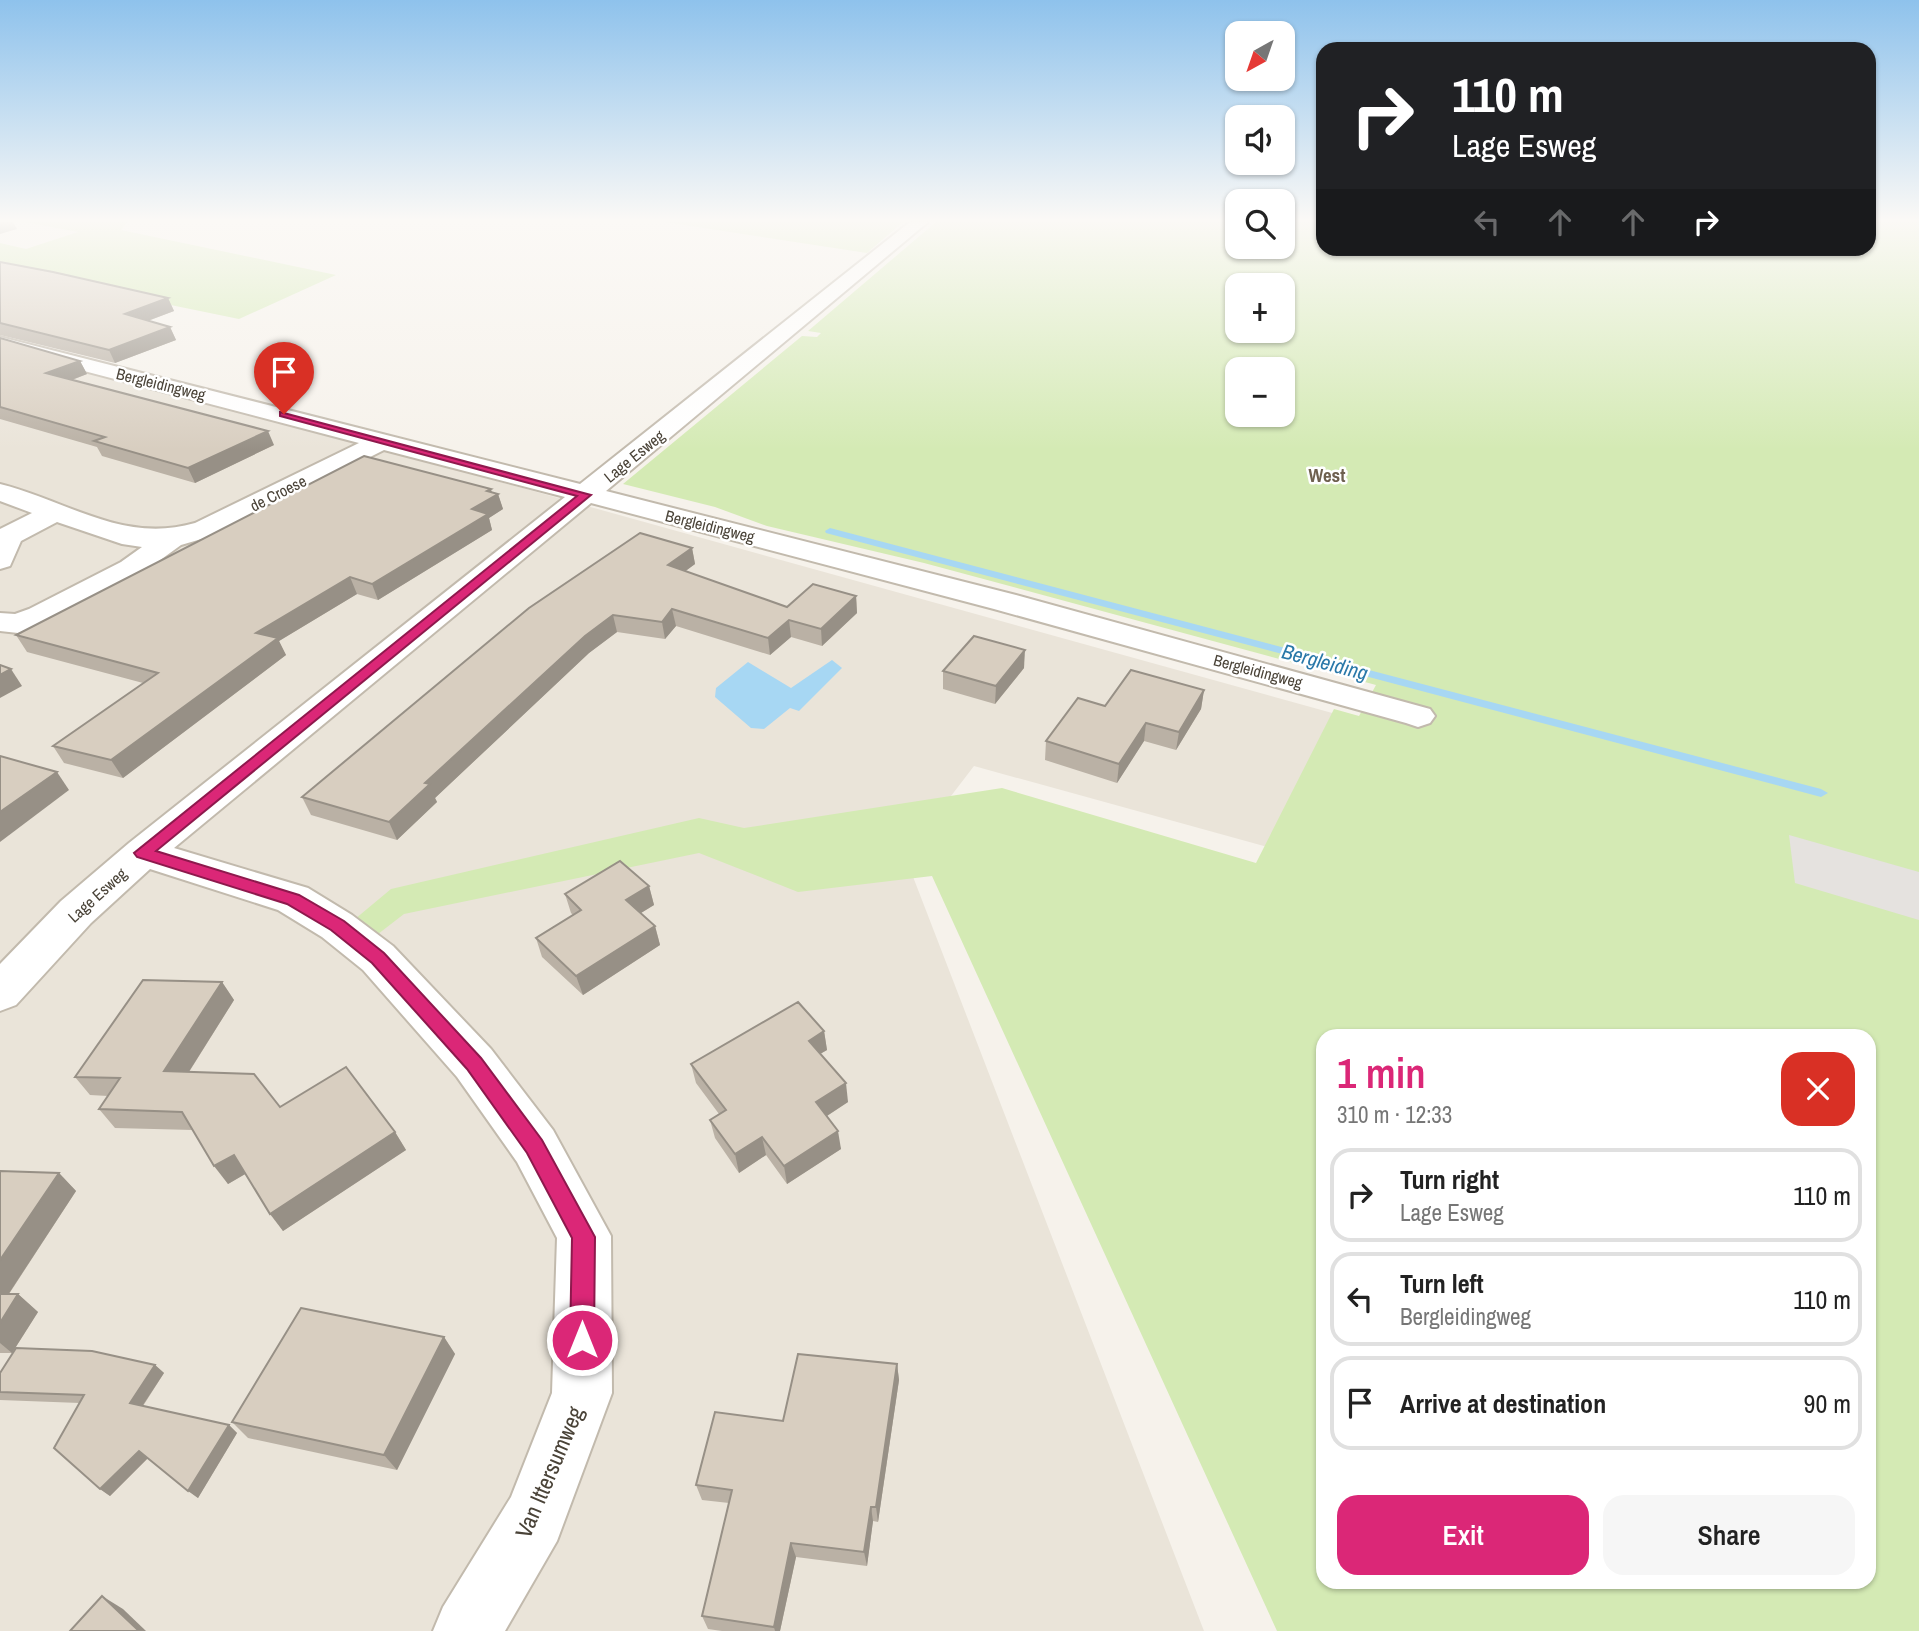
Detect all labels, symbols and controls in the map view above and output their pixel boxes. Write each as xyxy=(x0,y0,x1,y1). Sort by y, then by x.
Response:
north arrow xyxy=(1225,21,1295,91)
map controls xyxy=(1225,21,1295,427)
text: 110 m xyxy=(1452,61,1564,127)
icon: right xyxy=(1337,70,1428,161)
button: sound xyxy=(1225,105,1295,175)
text: Lage Esweg xyxy=(1452,124,1596,167)
button: search xyxy=(1225,189,1295,259)
icon: left xyxy=(1468,203,1506,241)
icon: ahead xyxy=(1541,203,1579,241)
icon: ahead xyxy=(1614,203,1652,241)
icon: right xyxy=(1687,203,1725,241)
button: + xyxy=(1225,273,1295,343)
pin xyxy=(254,342,314,414)
icon: arrive xyxy=(265,353,303,391)
button: − xyxy=(1225,357,1295,427)
street label: Bergleidingweg xyxy=(114,362,209,406)
street label: Lage Esweg xyxy=(599,424,670,487)
district label: West xyxy=(1309,462,1345,488)
street label: de Croese xyxy=(246,469,310,517)
street label: Bergleidingweg xyxy=(663,504,758,548)
water label: Bergleiding xyxy=(1279,637,1372,688)
street label: Bergleidingweg xyxy=(1211,649,1306,694)
street label: Lage Esweg xyxy=(63,862,132,927)
text: 1 min xyxy=(1337,1045,1426,1101)
button: close xyxy=(1781,1052,1855,1126)
text: 310 m · 12:33 xyxy=(1337,1099,1452,1130)
text: Turn right xyxy=(1400,1162,1499,1197)
icon: right xyxy=(1341,1176,1379,1214)
text: 110 m xyxy=(1793,1178,1851,1213)
text: Lage Esweg xyxy=(1400,1197,1504,1228)
text: Turn left xyxy=(1400,1266,1484,1301)
icon: left xyxy=(1341,1280,1379,1318)
text: 110 m xyxy=(1793,1282,1851,1317)
text: Bergleidingweg xyxy=(1400,1301,1531,1332)
position arrow xyxy=(545,1303,619,1377)
icon: arrive xyxy=(1341,1384,1379,1422)
text: Arrive at destination xyxy=(1400,1386,1606,1421)
text: 90 m xyxy=(1804,1386,1851,1421)
street label: Van Ittersumweg xyxy=(507,1401,591,1543)
button: Exit xyxy=(1337,1495,1589,1575)
button: Share xyxy=(1603,1495,1855,1575)

